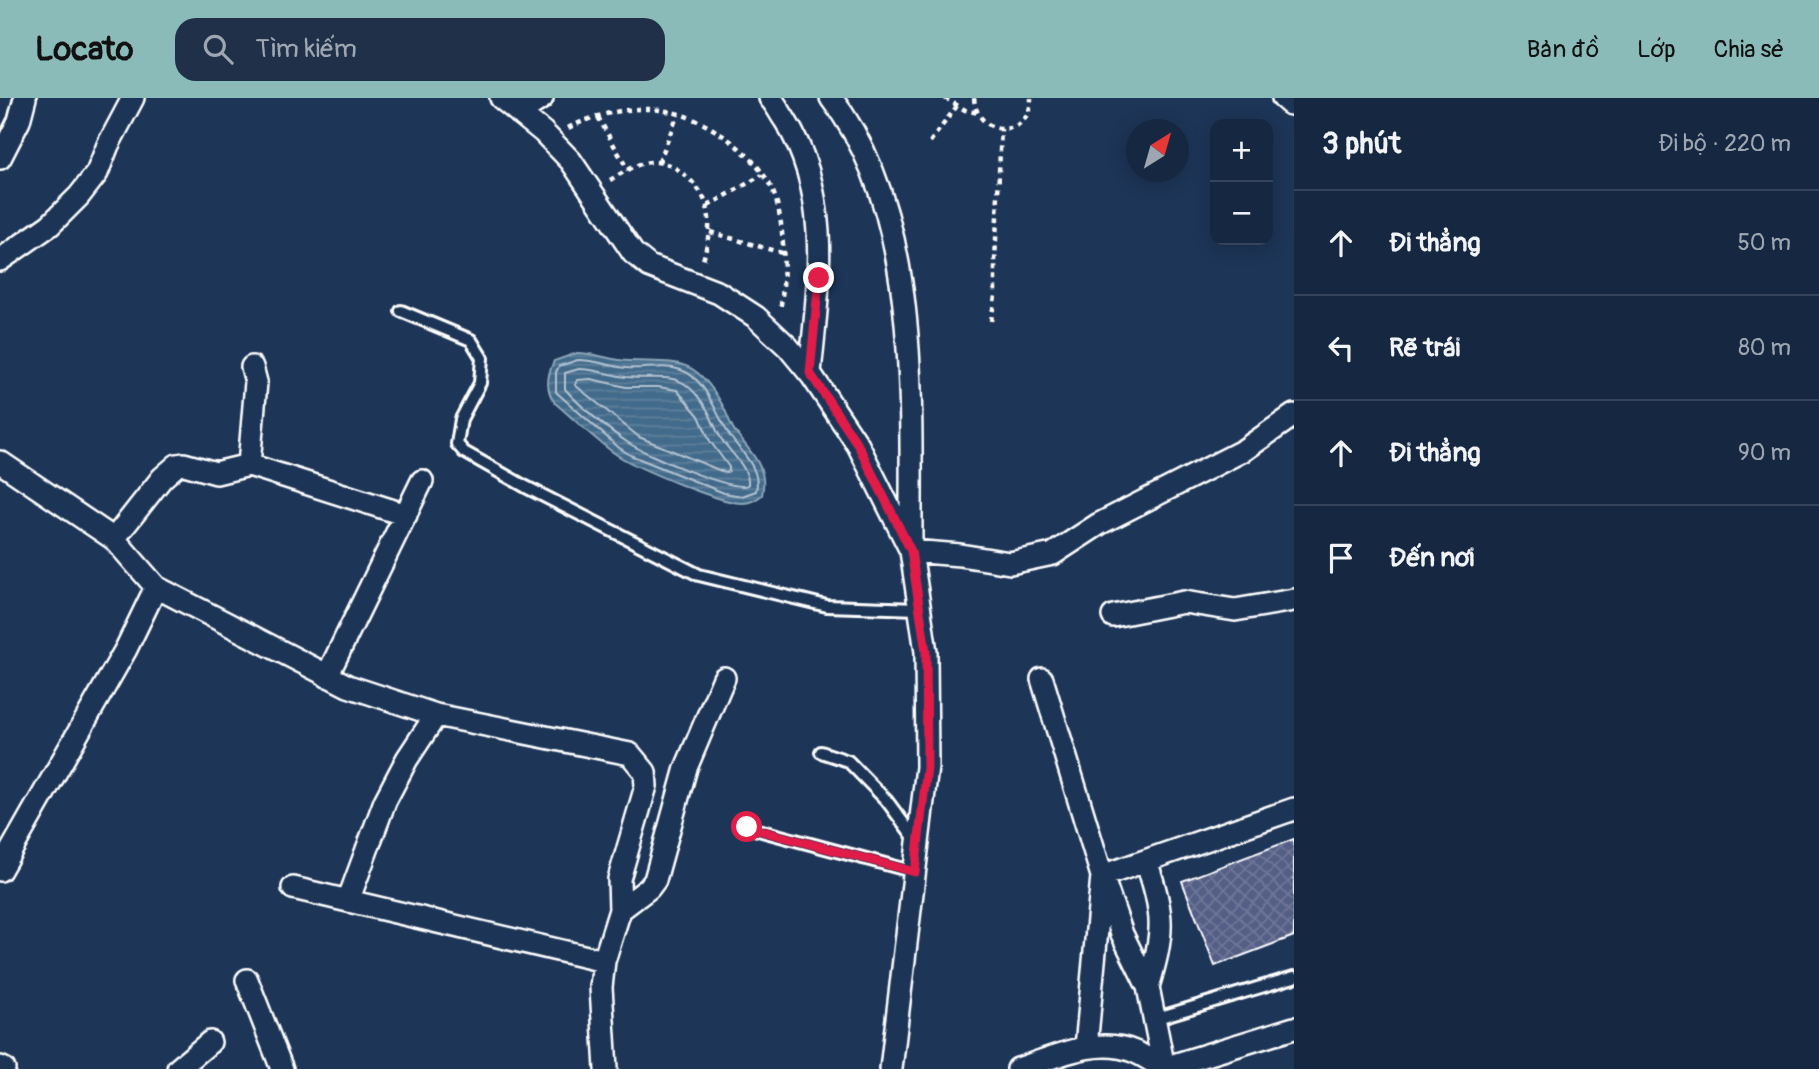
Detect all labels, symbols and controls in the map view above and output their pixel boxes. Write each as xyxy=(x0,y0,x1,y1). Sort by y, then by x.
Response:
search box xyxy=(175,18,665,81)
text: Locato xyxy=(35,29,133,70)
icon: search xyxy=(199,30,237,68)
text: Tìm kiếm xyxy=(255,33,357,65)
text: Bản đồ xyxy=(1527,35,1599,64)
text: Lớp xyxy=(1637,35,1676,64)
text: Chia sẻ xyxy=(1714,35,1784,64)
north arrow xyxy=(1126,119,1189,182)
map controls xyxy=(1210,119,1273,245)
button: + xyxy=(1210,119,1273,182)
text: 3 phút xyxy=(1322,125,1401,162)
text: Đi bộ · 220 m xyxy=(1658,129,1791,158)
button: − xyxy=(1210,182,1273,245)
icon: ahead xyxy=(1322,224,1360,262)
text: Đi thẳng xyxy=(1389,227,1481,259)
text: 50 m xyxy=(1737,228,1791,257)
route end xyxy=(803,262,834,293)
icon: left xyxy=(1322,329,1360,367)
text: Rẽ trái xyxy=(1389,332,1460,364)
text: 80 m xyxy=(1738,333,1791,362)
icon: ahead xyxy=(1322,434,1360,472)
text: Đi thẳng xyxy=(1389,437,1481,469)
text: 90 m xyxy=(1738,438,1791,467)
icon: arrive xyxy=(1322,539,1360,577)
text: Đến nơi xyxy=(1389,542,1474,574)
route start xyxy=(731,811,762,842)

